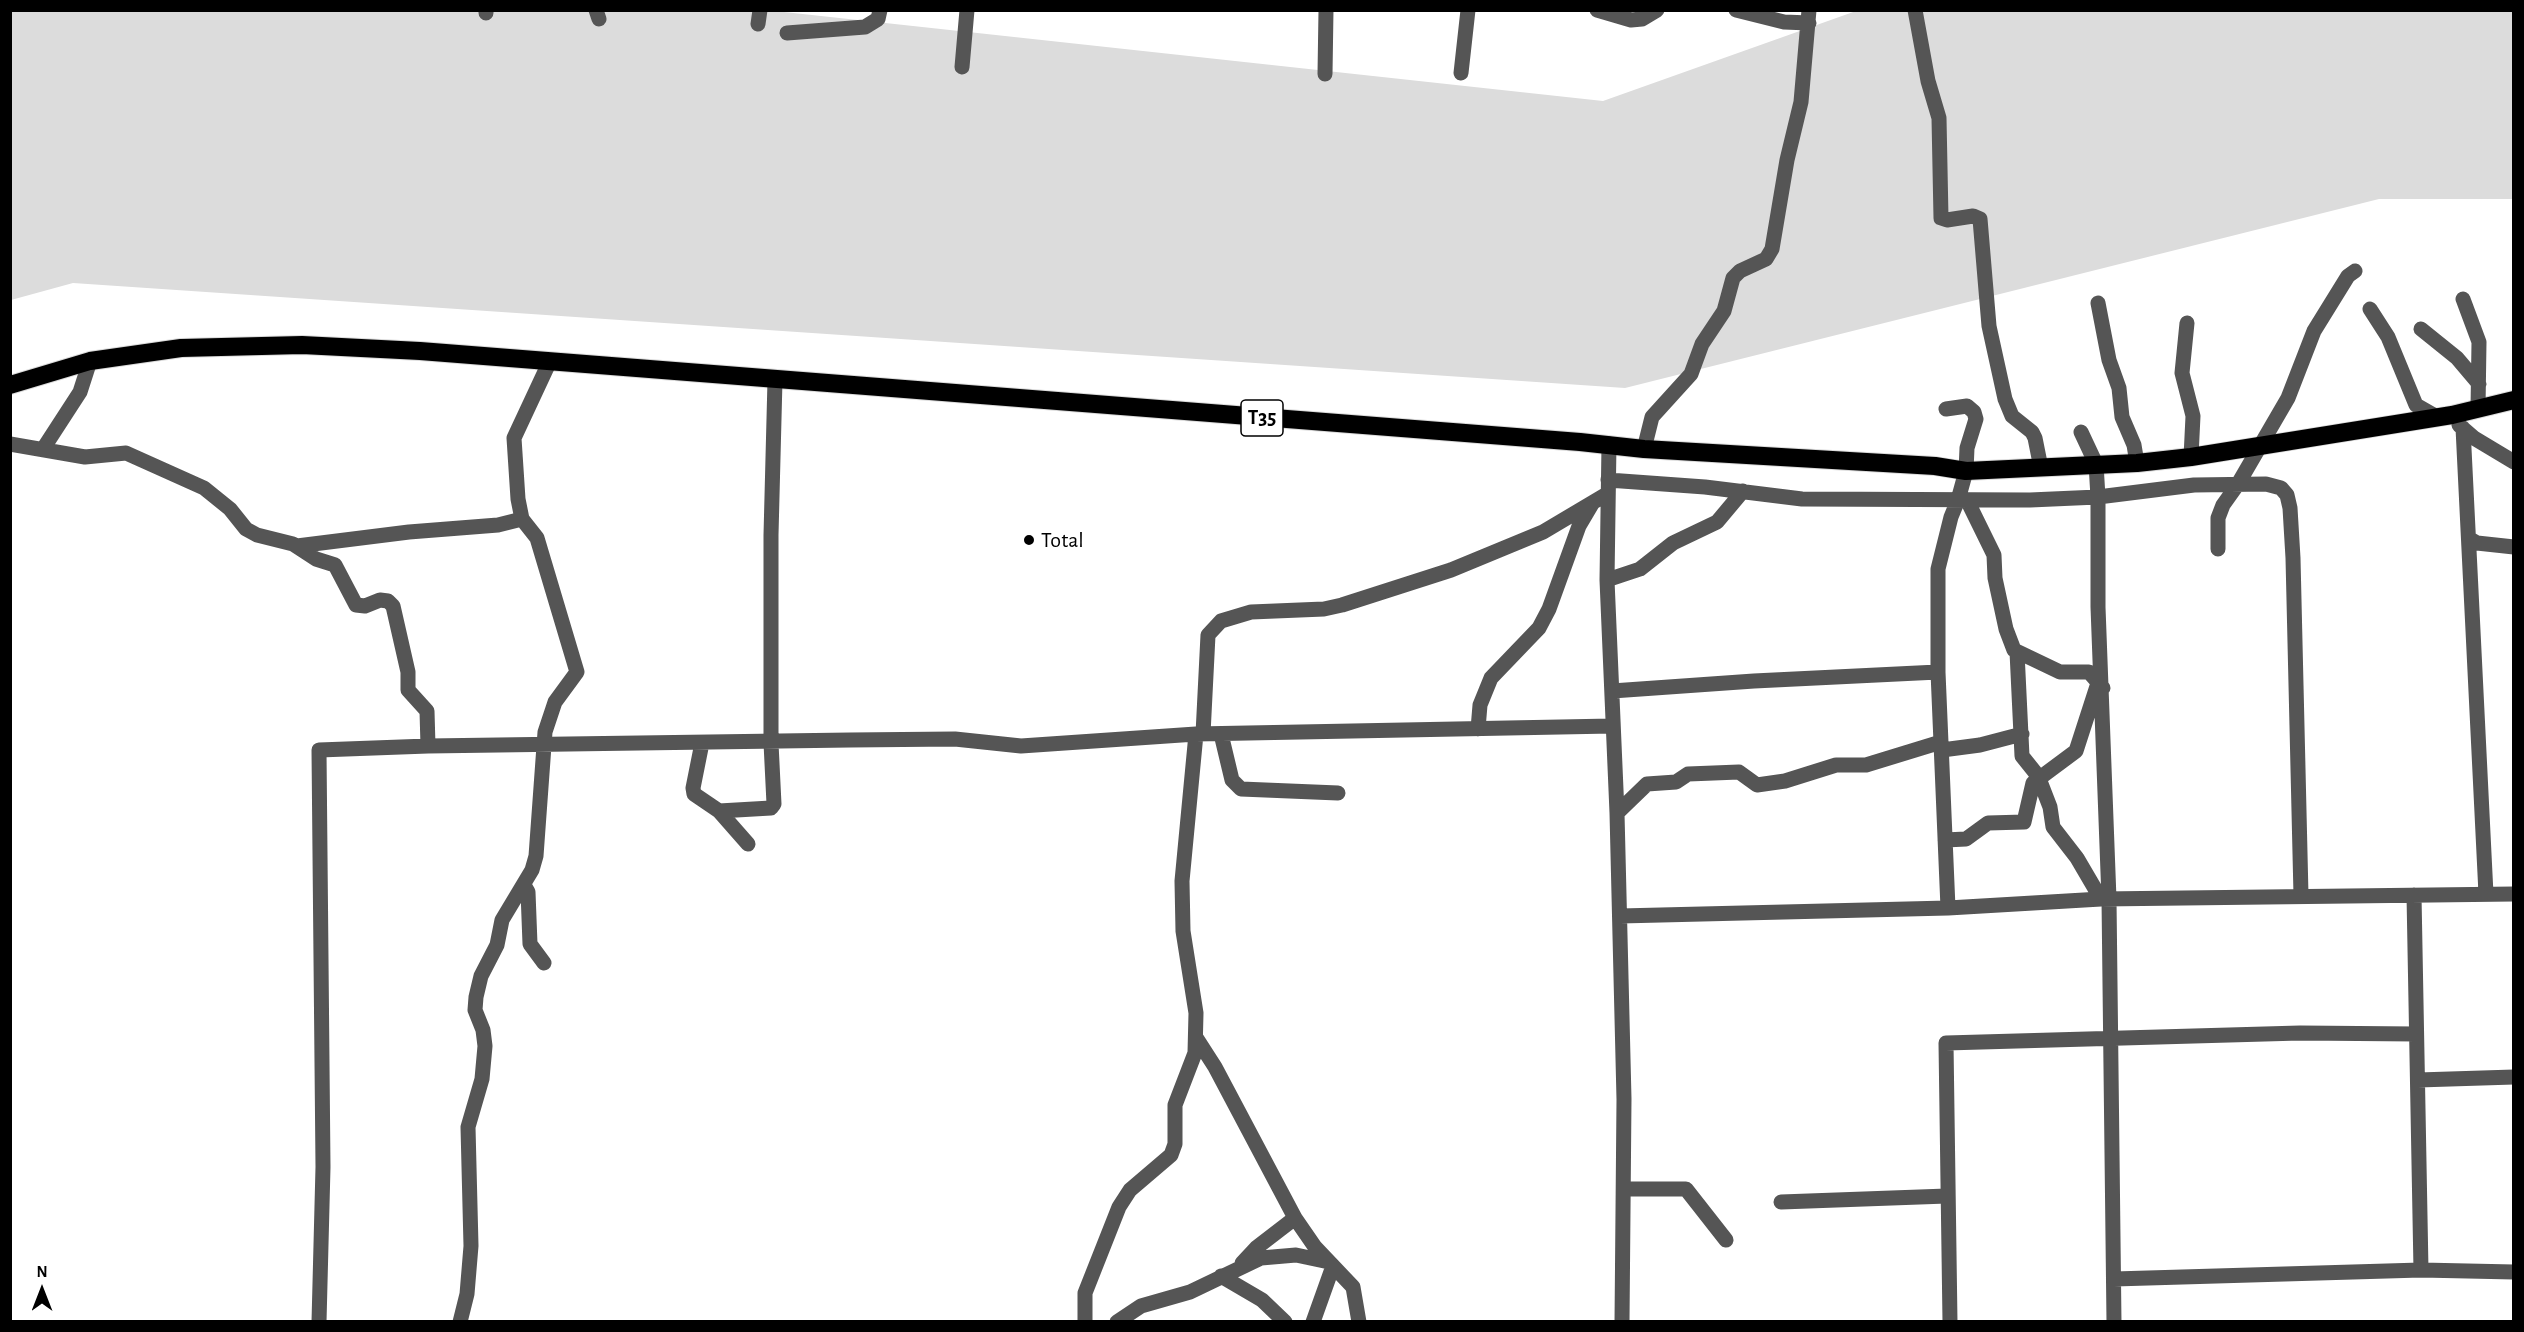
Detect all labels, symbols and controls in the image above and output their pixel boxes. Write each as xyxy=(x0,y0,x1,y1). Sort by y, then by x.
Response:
road number: T35 xyxy=(1241,400,1283,436)
place label: Total xyxy=(1041,527,1084,553)
marker: Total xyxy=(1022,533,1036,547)
north arrow xyxy=(12,1260,72,1320)
text: N xyxy=(36,1264,48,1280)

